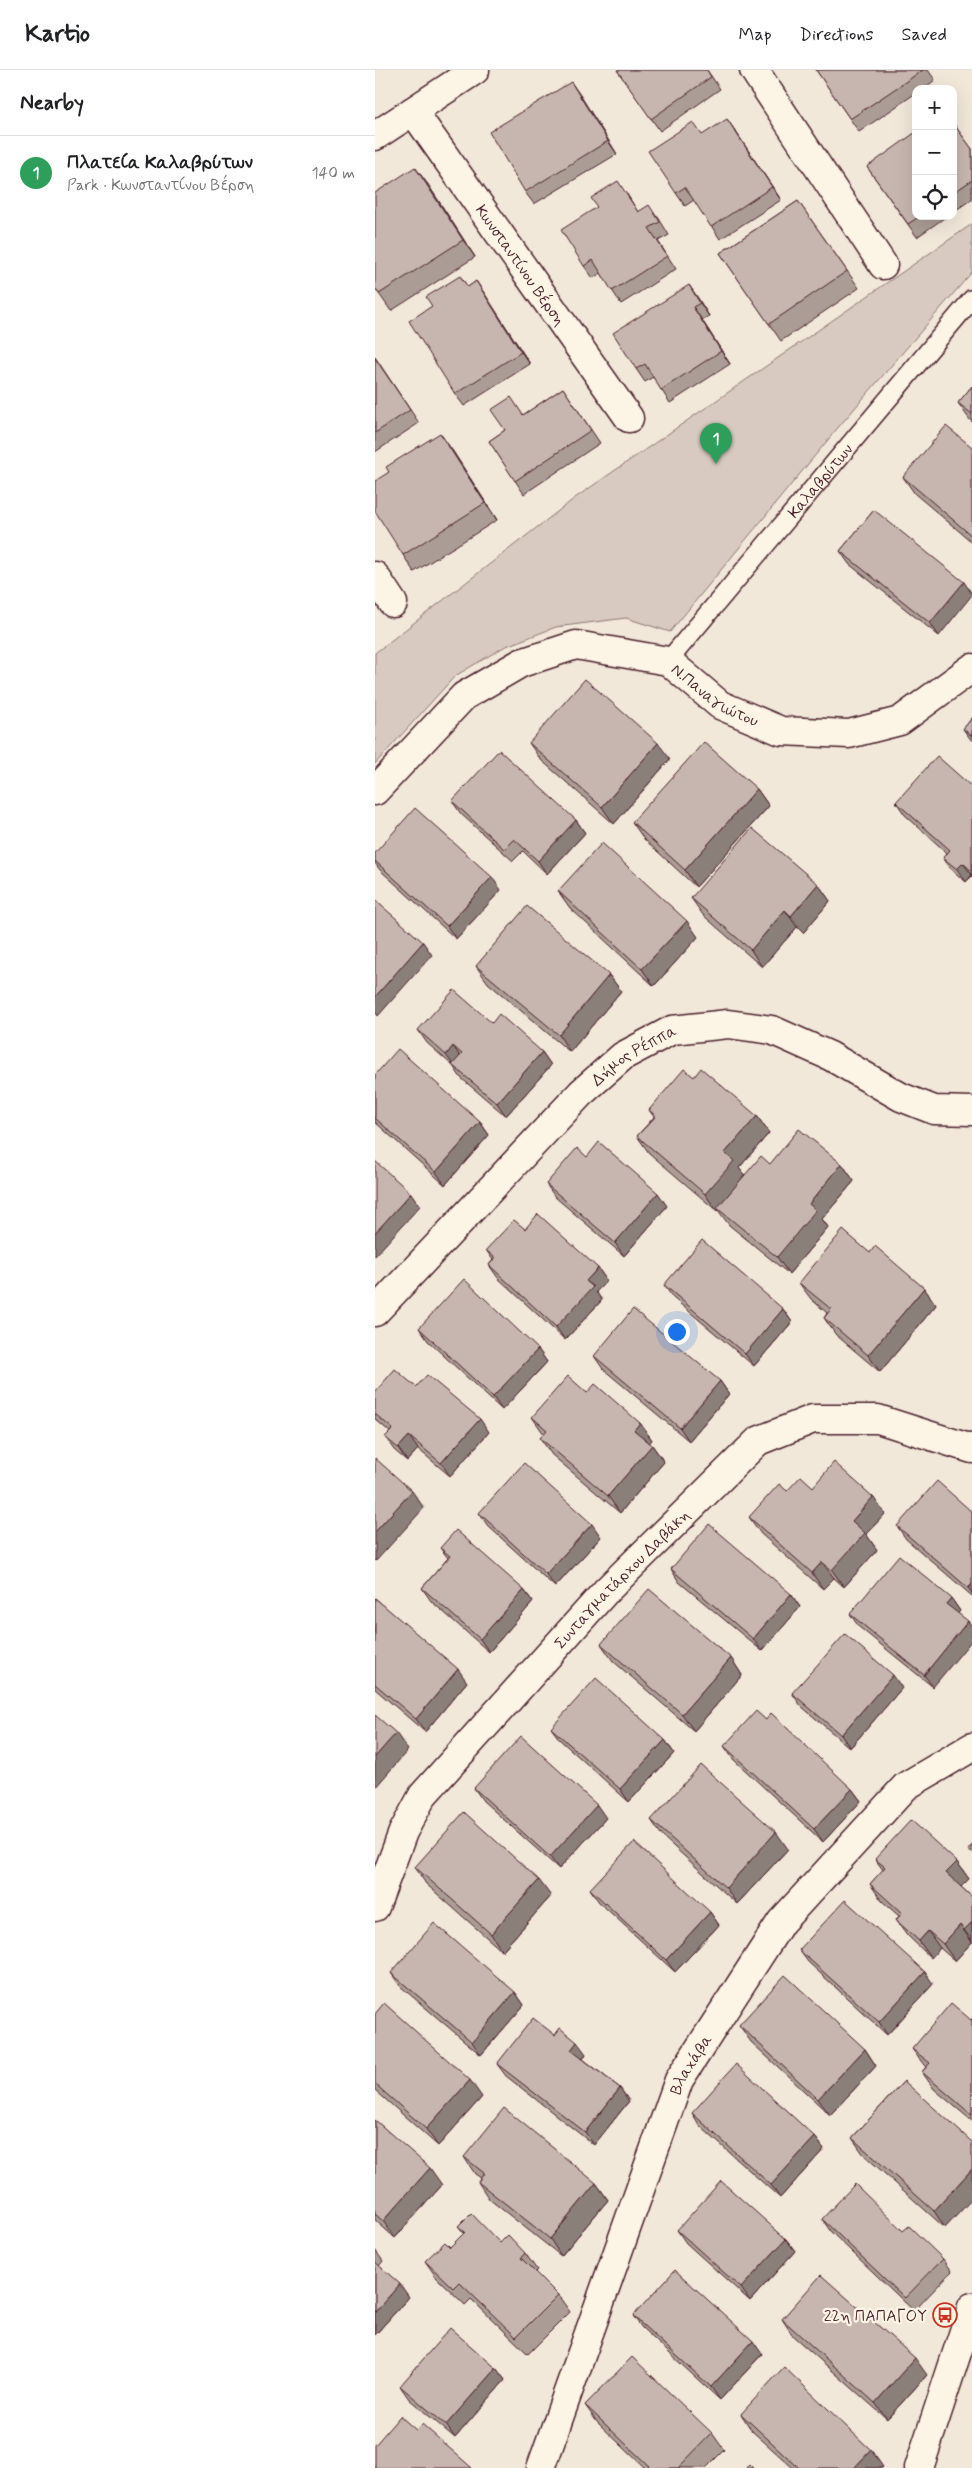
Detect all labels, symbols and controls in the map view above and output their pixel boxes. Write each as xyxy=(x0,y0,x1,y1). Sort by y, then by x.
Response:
text: Kartio xyxy=(25,19,90,50)
text: Map xyxy=(739,23,772,47)
text: Directions xyxy=(800,23,874,47)
text: Saved xyxy=(902,23,947,47)
map controls xyxy=(912,85,957,220)
button: + xyxy=(912,85,957,130)
text: Nearby xyxy=(20,89,84,117)
button: − xyxy=(912,130,957,175)
text: Πλατεία Καλαβρύτων xyxy=(67,150,253,175)
text: 1 xyxy=(32,163,40,184)
text: 140 m xyxy=(311,163,355,184)
text: Park · Κωνσταντίνου Βέρση xyxy=(67,175,255,196)
button: locate xyxy=(912,175,957,220)
street label: Κωνσταντίνου Βέρση xyxy=(470,201,570,330)
pin: 1 xyxy=(700,423,732,464)
street label: Καλαβρύτων xyxy=(784,440,858,523)
street label: Ν.Παναγιώτου xyxy=(666,659,761,732)
street label: Δήμος Ρέππα xyxy=(587,1021,680,1091)
your location xyxy=(664,1319,690,1345)
street label: Συνταγματάρχου Δαβάκη xyxy=(550,1505,695,1654)
street label: Βλαχάβα xyxy=(666,2031,718,2098)
bus stop icon: 22η ΠΑΠΑΓΟΥ xyxy=(932,2302,958,2328)
place label: 22η ΠΑΠΑΓΟΥ xyxy=(824,2306,927,2327)

